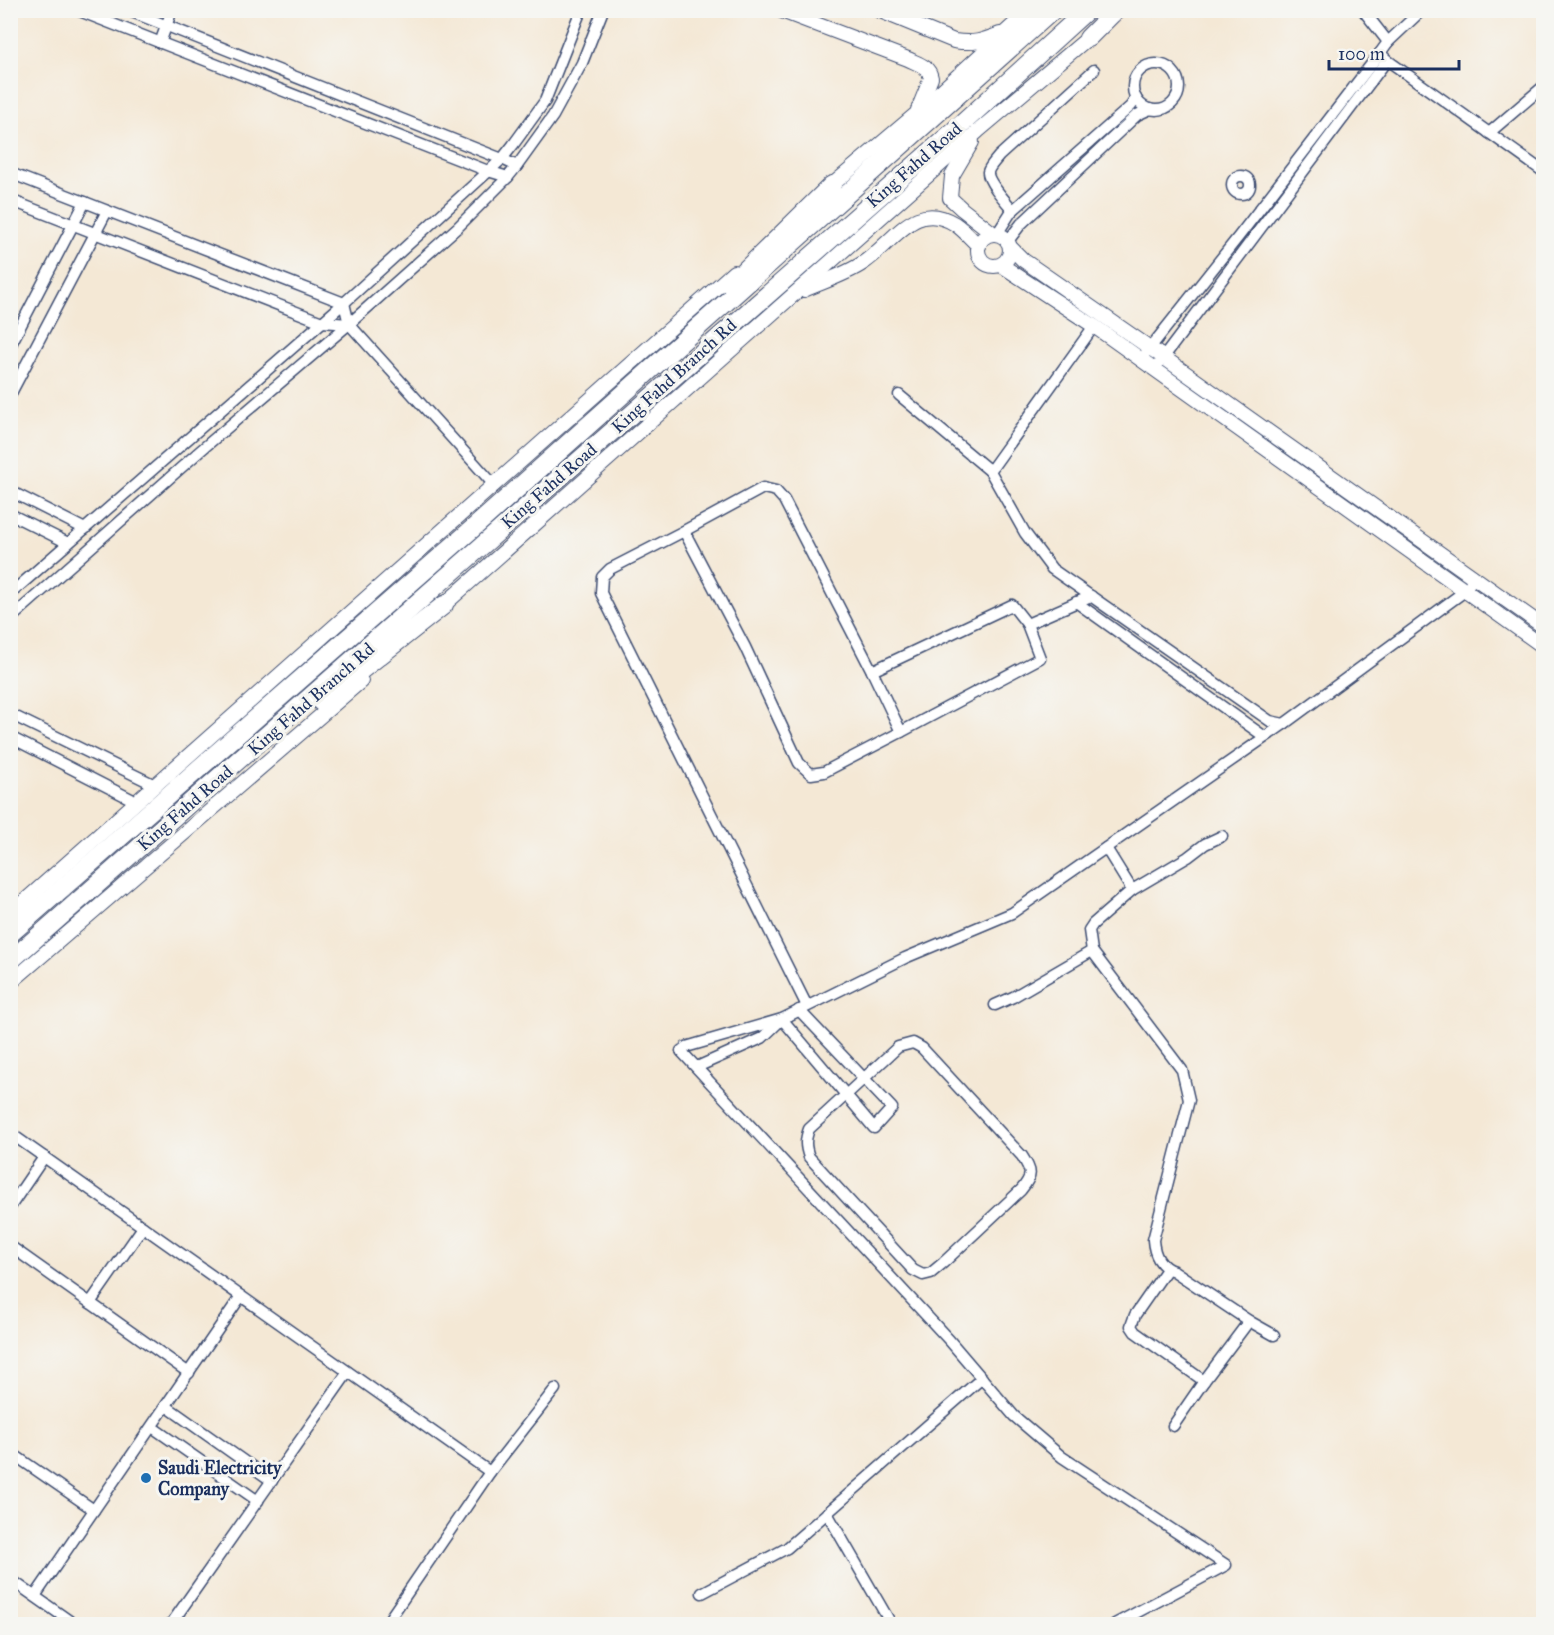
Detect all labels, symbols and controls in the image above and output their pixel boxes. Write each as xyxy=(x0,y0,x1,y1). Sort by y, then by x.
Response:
scale bar xyxy=(1329,33,1460,71)
text: 100 m xyxy=(1338,43,1385,65)
street label: King Fahd Road xyxy=(862,117,967,213)
street label: King Fahd Branch Rd xyxy=(607,314,742,439)
street label: King Fahd Road xyxy=(497,438,602,534)
street label: King Fahd Branch Rd xyxy=(243,638,379,761)
street label: King Fahd Road xyxy=(133,760,238,856)
place label: Saudi Electricity Company xyxy=(158,1457,283,1501)
marker: Saudi Electricity Company xyxy=(139,1471,153,1485)

